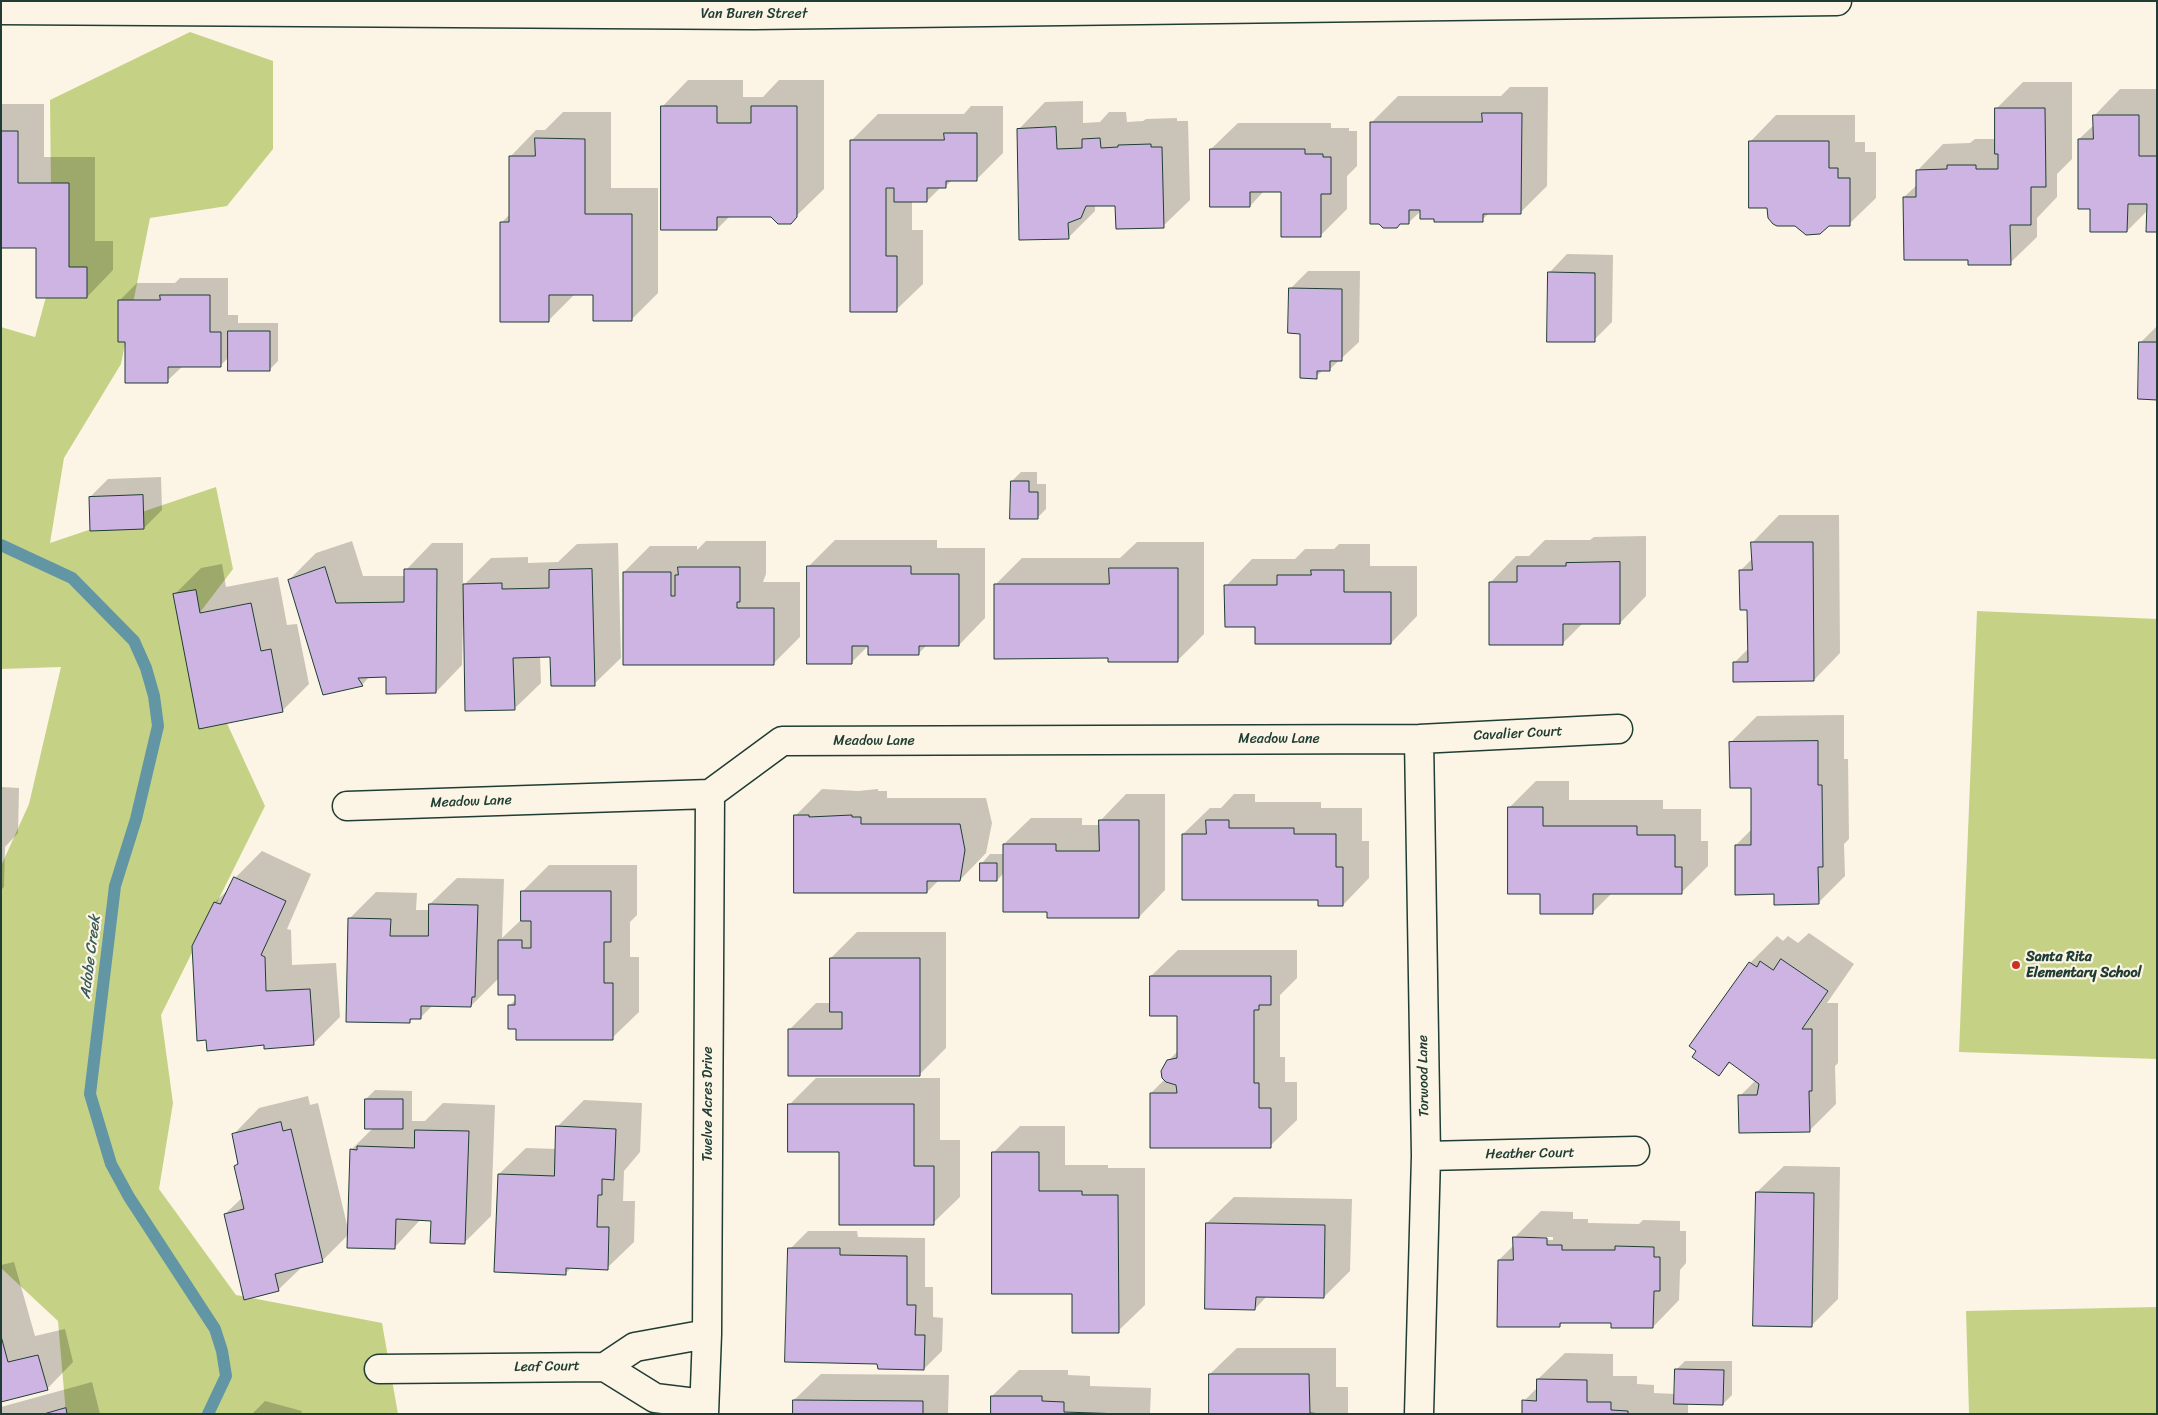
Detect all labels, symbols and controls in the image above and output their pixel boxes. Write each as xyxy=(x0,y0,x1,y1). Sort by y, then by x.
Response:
street label: Van Buren Street xyxy=(701,6,807,22)
street label: Cavalier Court xyxy=(1473,723,1563,745)
street label: Meadow Lane xyxy=(1238,731,1320,747)
street label: Meadow Lane xyxy=(833,733,915,749)
street label: Meadow Lane xyxy=(430,792,512,812)
water label: Adobe Creek xyxy=(77,914,105,1000)
place label: Santa Rita Elementary School xyxy=(2026,949,2142,982)
marker: Santa Rita Elementary School xyxy=(2010,959,2022,971)
street label: Torwood Lane xyxy=(1415,1035,1433,1117)
street label: Twelve Acres Drive xyxy=(700,1047,716,1161)
street label: Heather Court xyxy=(1485,1145,1575,1163)
street label: Leaf Court xyxy=(514,1358,580,1376)

